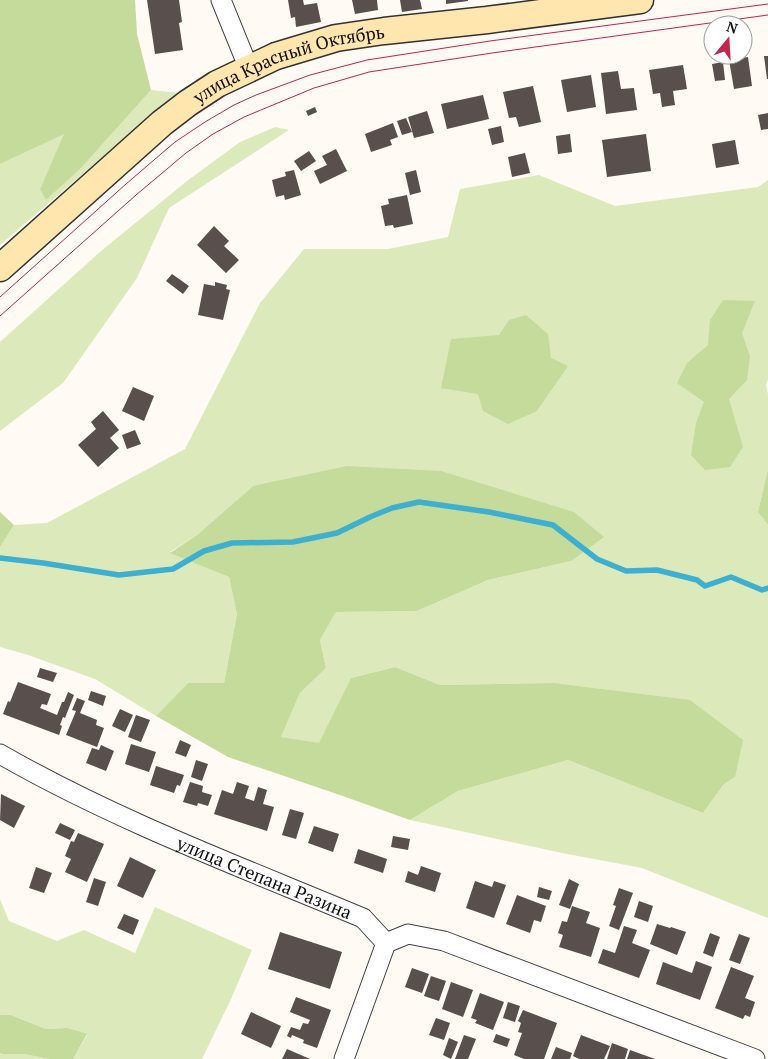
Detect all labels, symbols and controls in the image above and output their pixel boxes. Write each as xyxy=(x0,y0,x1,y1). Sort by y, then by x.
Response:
north arrow xyxy=(703,15,753,65)
text: N xyxy=(724,16,741,38)
street label: улица Красный Октябрь xyxy=(187,19,386,109)
street label: улица Степана Разина xyxy=(172,830,356,924)

